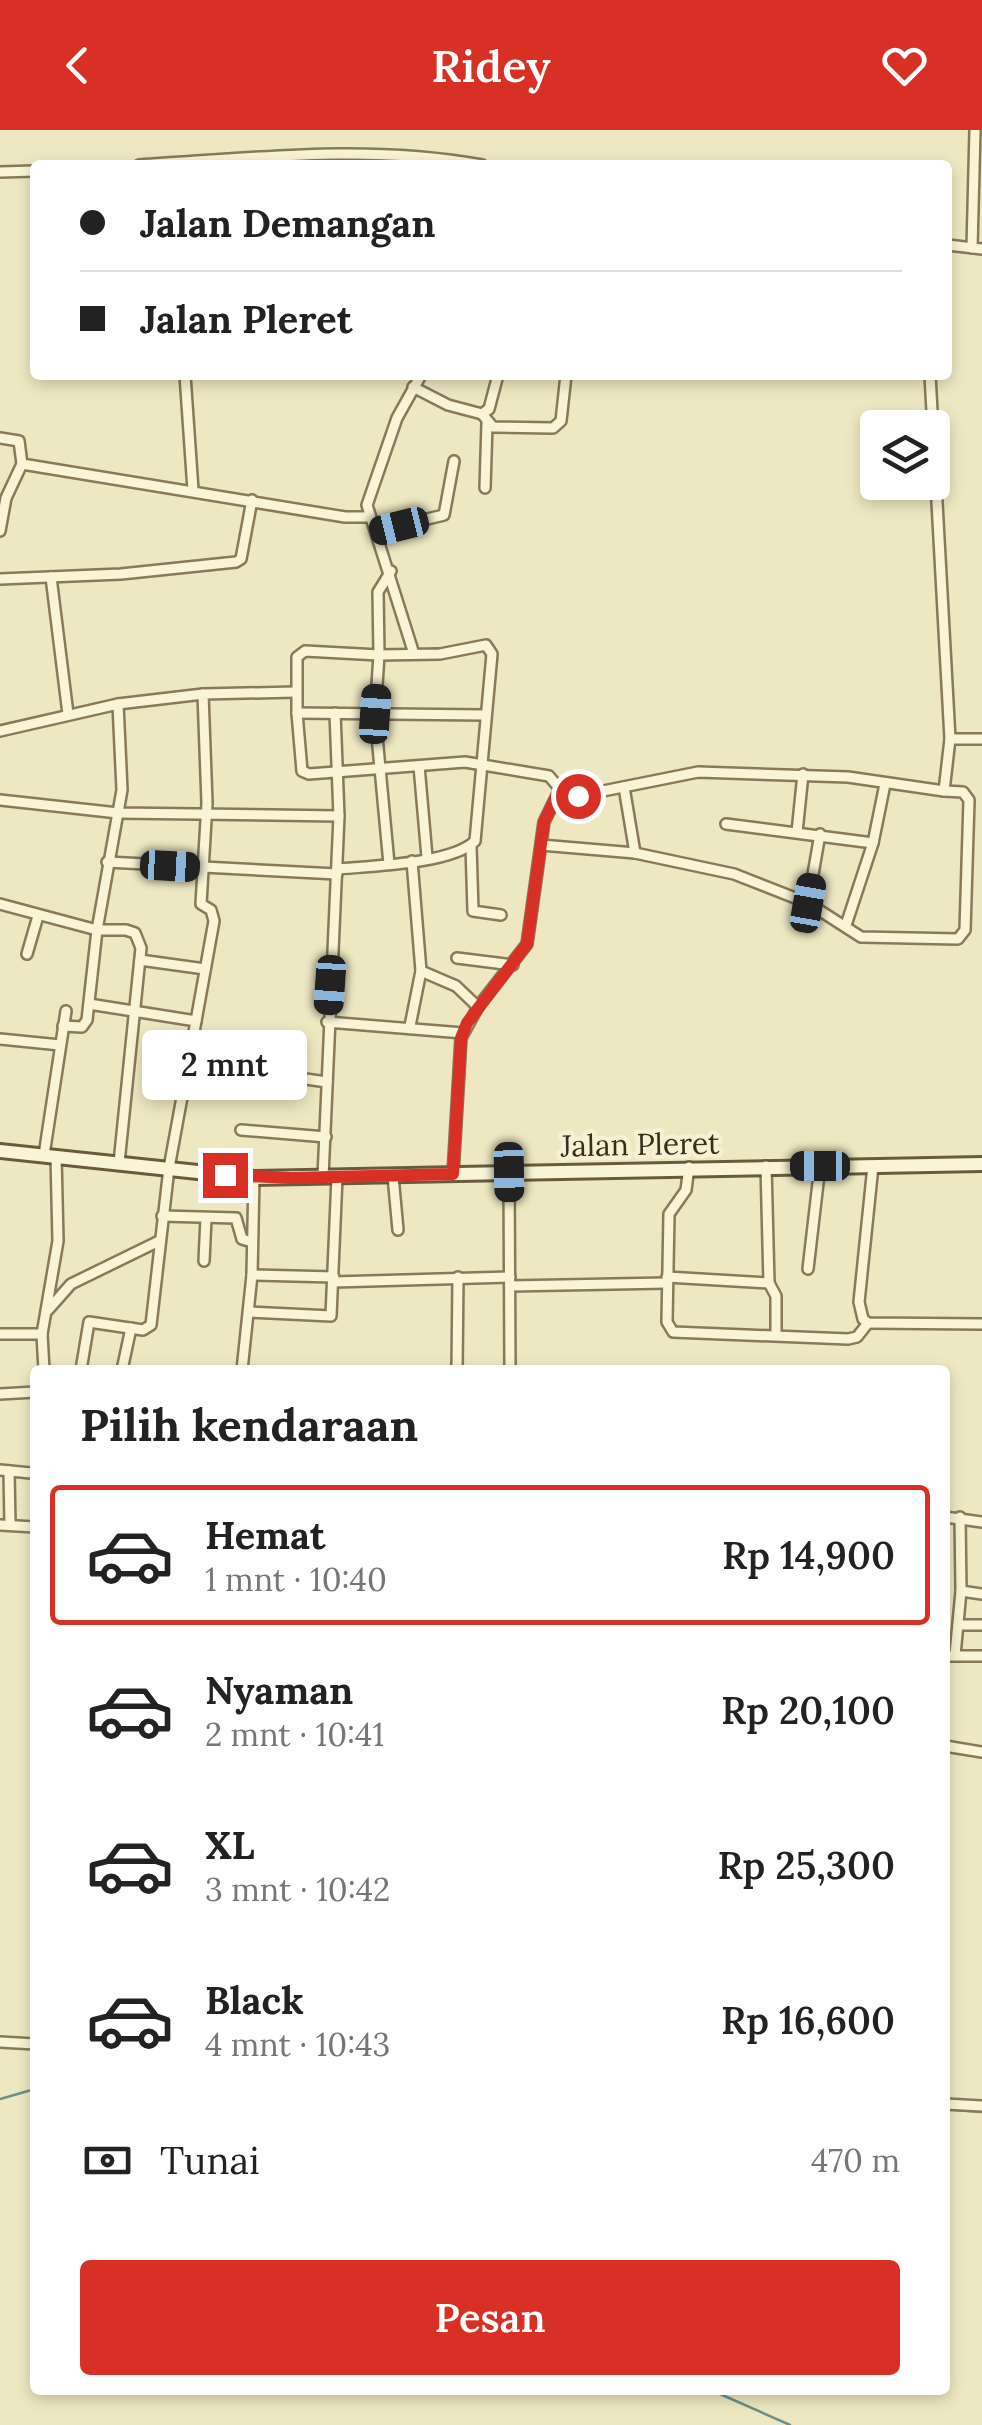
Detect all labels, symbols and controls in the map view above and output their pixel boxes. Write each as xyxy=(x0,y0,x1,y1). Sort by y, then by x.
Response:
text: Ridey xyxy=(431,37,551,94)
icon: back xyxy=(50,38,105,93)
icon: heart xyxy=(877,38,932,93)
text: Jalan Demangan xyxy=(140,199,435,247)
text: Jalan Pleret xyxy=(140,295,352,343)
map controls xyxy=(860,410,950,500)
button: layers xyxy=(860,410,950,500)
car xyxy=(366,504,432,548)
car xyxy=(358,683,392,745)
route start xyxy=(556,774,601,819)
car xyxy=(139,849,201,883)
car xyxy=(788,871,828,935)
car xyxy=(313,954,347,1016)
callout: 2 mnt xyxy=(142,1030,308,1100)
text: 2 mnt xyxy=(181,1044,268,1085)
street label: Jalan Pleret xyxy=(559,1124,720,1164)
car xyxy=(493,1142,525,1202)
car xyxy=(790,1151,850,1181)
route end xyxy=(203,1153,248,1198)
text: Pilih kendaraan xyxy=(80,1396,418,1453)
icon: car xyxy=(85,1510,175,1600)
text: Hemat xyxy=(205,1511,326,1559)
text: Rp 14,900 xyxy=(722,1531,895,1579)
text: 1 mnt · 10:40 xyxy=(205,1559,387,1600)
icon: car xyxy=(85,1665,175,1755)
text: Nyaman xyxy=(205,1666,353,1714)
text: Rp 20,100 xyxy=(721,1686,895,1734)
text: 2 mnt · 10:41 xyxy=(205,1714,384,1755)
icon: car xyxy=(85,1820,175,1910)
text: XL xyxy=(205,1821,255,1869)
text: Rp 25,300 xyxy=(717,1841,895,1889)
text: 3 mnt · 10:42 xyxy=(205,1869,390,1910)
icon: car xyxy=(85,1975,175,2065)
text: Black xyxy=(205,1976,304,2024)
text: Rp 16,600 xyxy=(721,1996,895,2044)
text: 4 mnt · 10:43 xyxy=(205,2024,390,2065)
icon: cash xyxy=(80,2133,135,2188)
text: Tunai xyxy=(160,2136,260,2184)
text: 470 m xyxy=(811,2140,900,2181)
button: Pesan xyxy=(80,2260,900,2375)

